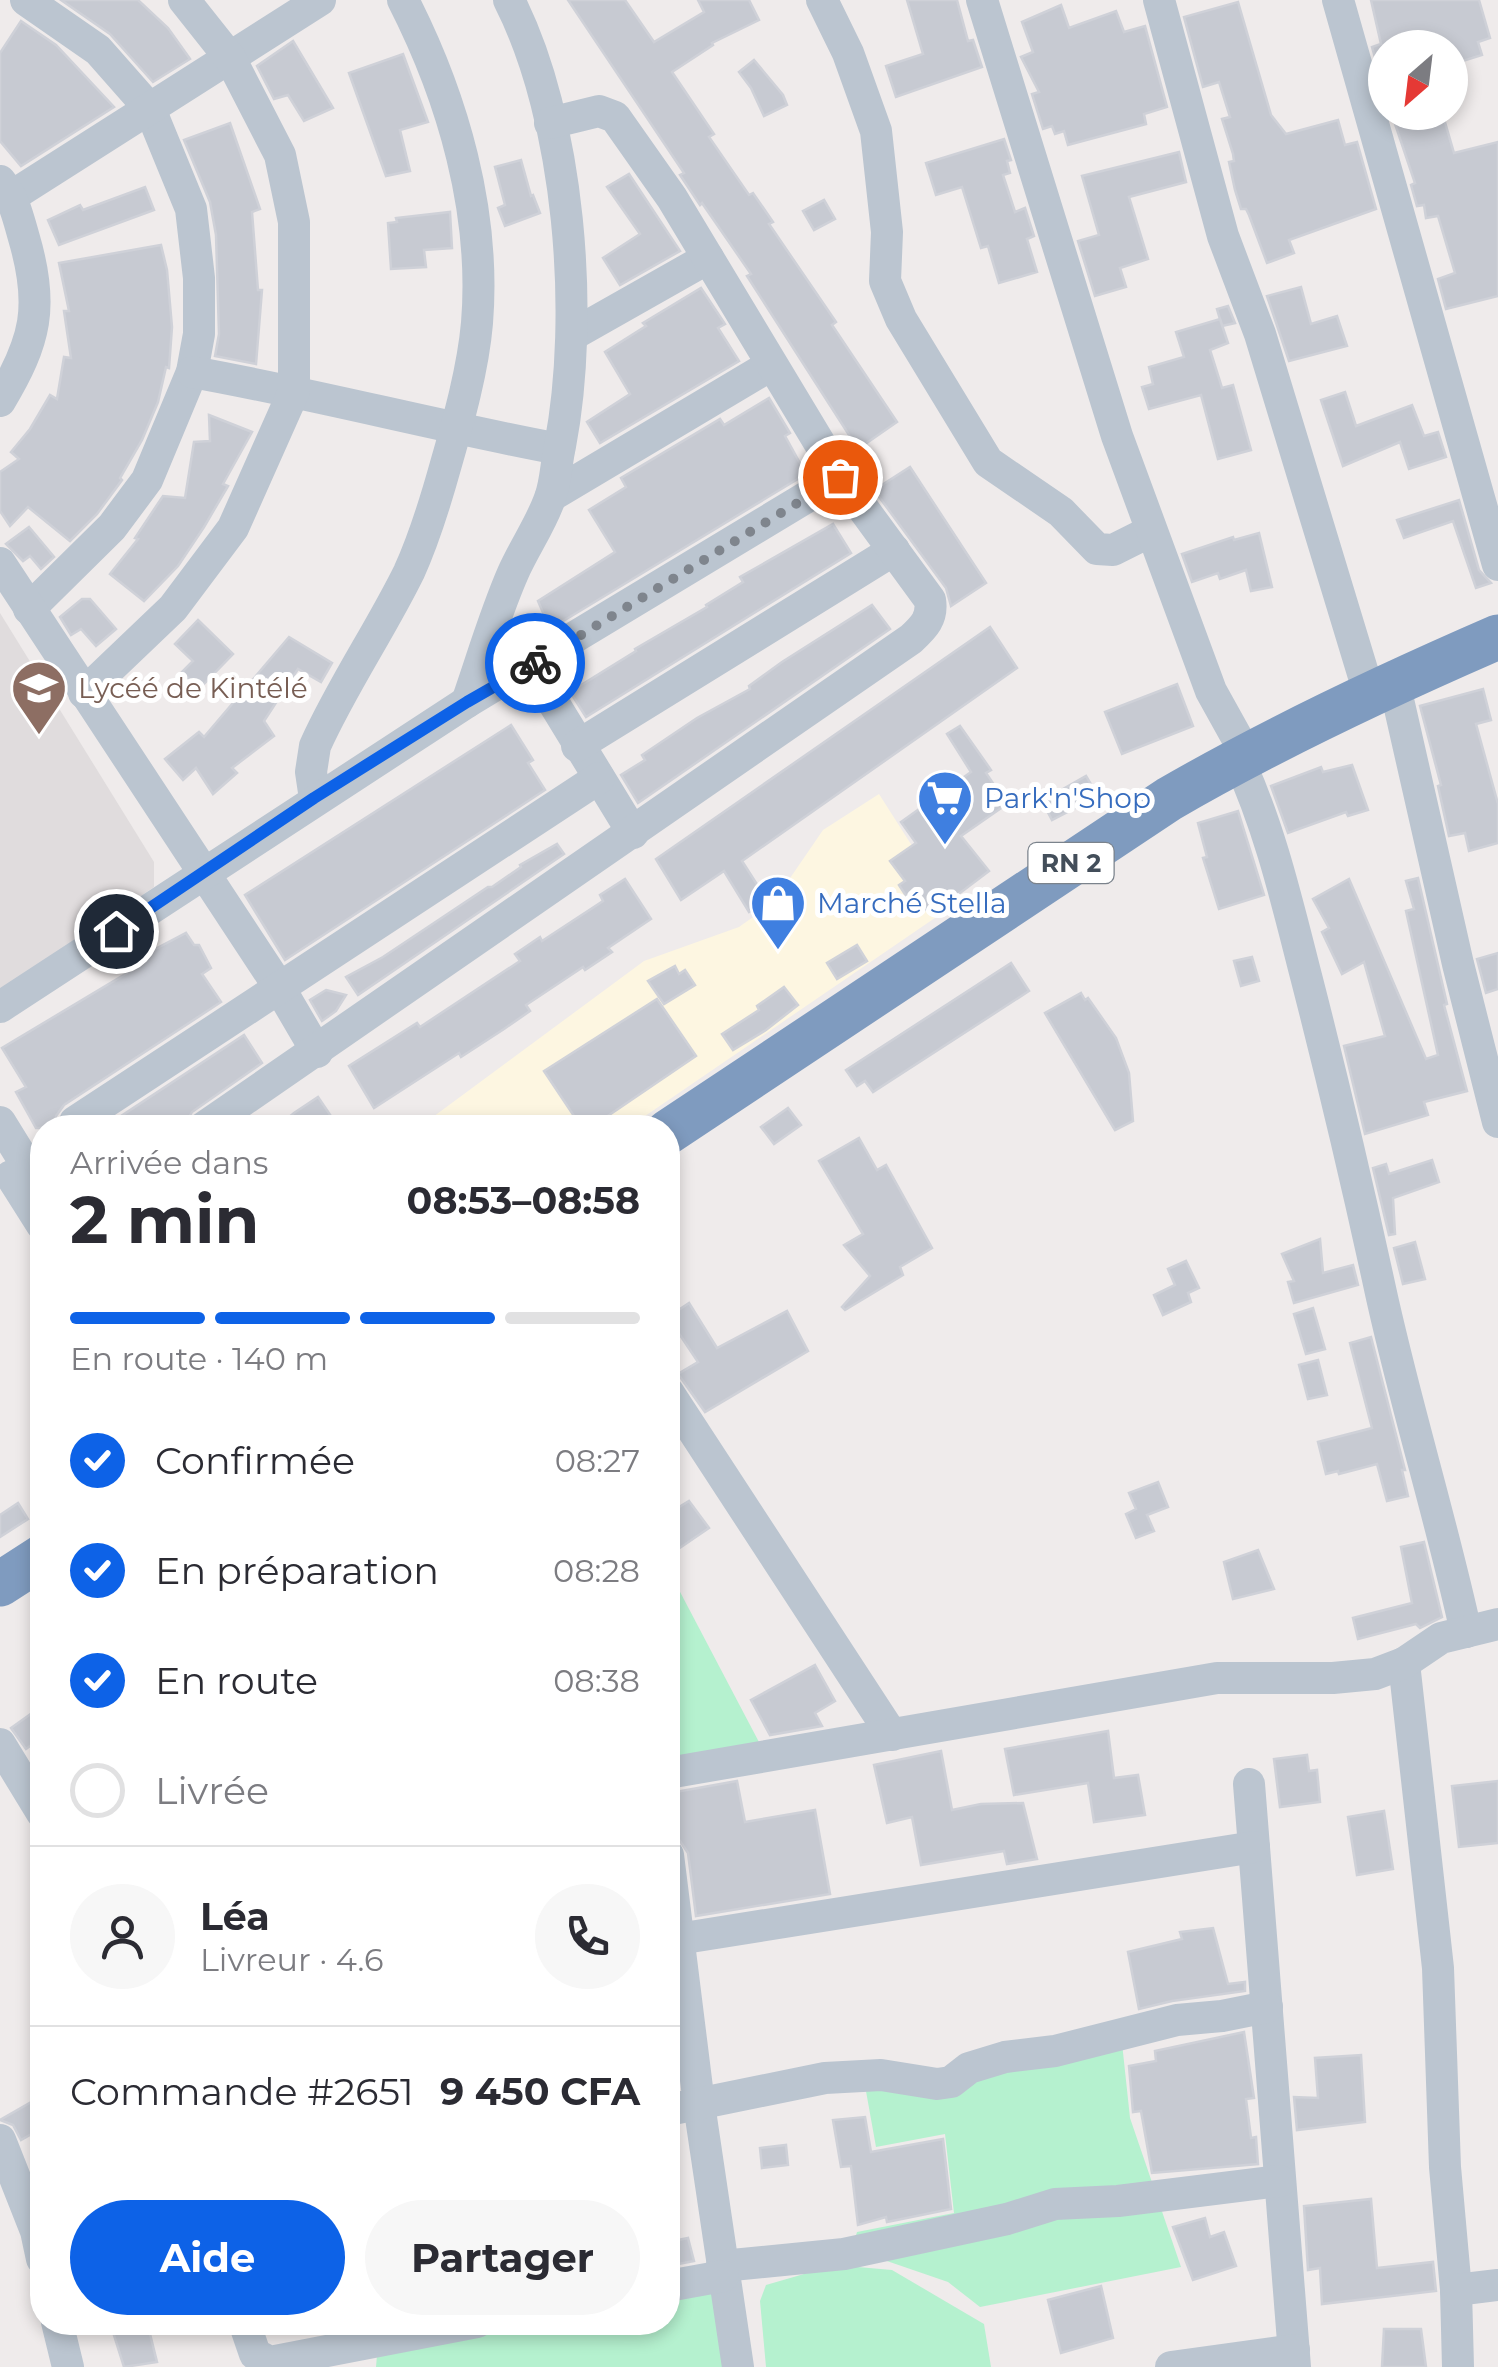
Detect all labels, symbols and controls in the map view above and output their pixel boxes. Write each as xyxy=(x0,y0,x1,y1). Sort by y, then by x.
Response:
north arrow xyxy=(1368,30,1468,130)
map controls xyxy=(1368,30,1468,130)
pin xyxy=(798,435,883,520)
icon: bag xyxy=(813,450,868,505)
courier xyxy=(485,613,585,713)
icon: bike xyxy=(508,636,563,691)
school or university icon: Lycéé de Kintélé xyxy=(9,658,69,737)
place label: Lycéé de Kintélé xyxy=(78,671,308,705)
supermarket icon: Park'n'Shop xyxy=(915,768,975,847)
place label: Park'n'Shop xyxy=(984,781,1151,815)
road number: RN 2 xyxy=(1028,843,1114,883)
shop icon: Marché Stella xyxy=(748,873,808,952)
place label: Marché Stella xyxy=(817,886,1006,920)
pin xyxy=(74,889,159,974)
icon: home xyxy=(89,904,144,959)
text: Arrivée dans xyxy=(70,1143,268,1182)
text: 08:53–08:58 xyxy=(407,1177,640,1224)
text: 2 min xyxy=(70,1180,259,1259)
text: En route · 140 m xyxy=(70,1339,328,1378)
icon: check xyxy=(70,1433,125,1488)
text: Confirmée xyxy=(155,1437,355,1484)
text: 08:27 xyxy=(555,1441,640,1480)
icon: check xyxy=(70,1543,125,1598)
text: En préparation xyxy=(155,1547,439,1594)
text: 08:28 xyxy=(553,1551,640,1590)
icon: check xyxy=(70,1653,125,1708)
text: En route xyxy=(155,1657,318,1704)
text: 08:38 xyxy=(553,1661,640,1700)
text: Livrée xyxy=(155,1767,269,1814)
button: person xyxy=(70,1884,175,1989)
button: phone xyxy=(535,1884,640,1989)
text: Léa xyxy=(200,1893,270,1940)
text: Livreur · 4.6 xyxy=(200,1940,383,1979)
text: Commande #2651 xyxy=(70,2068,414,2115)
text: 9 450 CFA xyxy=(440,2068,640,2115)
button: Aide xyxy=(70,2200,345,2315)
button: Partager xyxy=(365,2200,640,2315)

